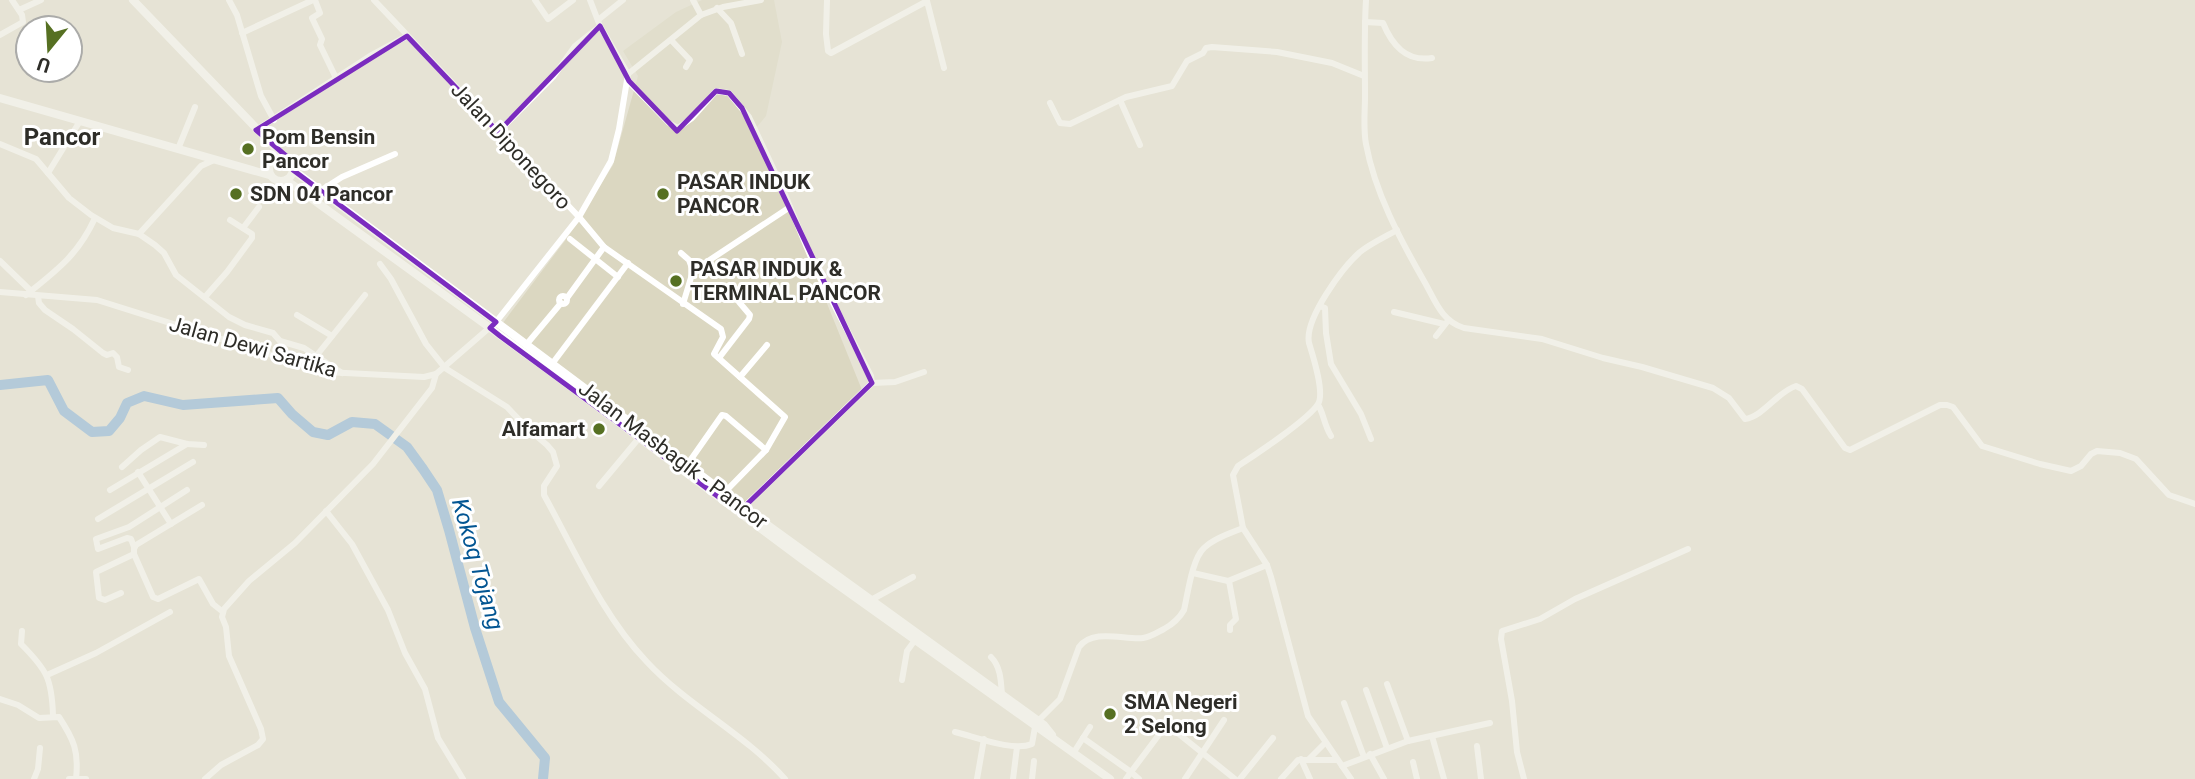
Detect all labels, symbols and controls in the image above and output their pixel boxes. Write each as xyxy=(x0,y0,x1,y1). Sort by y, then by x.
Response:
north arrow xyxy=(14,14,84,84)
text: U xyxy=(34,52,53,78)
street label: Jalan Diponegoro xyxy=(446,78,576,214)
district label: Pancor xyxy=(24,123,100,151)
place label: Pom Bensin Pancor xyxy=(262,125,375,173)
marker: Pom Bensin Pancor xyxy=(240,141,256,157)
place label: PASAR INDUK PANCOR xyxy=(677,170,811,218)
place label: SDN 04 Pancor xyxy=(250,182,393,206)
marker: SDN 04 Pancor xyxy=(228,186,244,202)
marker: PASAR INDUK PANCOR xyxy=(655,186,671,202)
place label: PASAR INDUK & TERMINAL PANCOR xyxy=(690,257,881,305)
marker: PASAR INDUK & TERMINAL PANCOR xyxy=(668,273,684,289)
street label: Jalan Dewi Sartika xyxy=(167,312,339,382)
street label: Jalan Masbagik - Pancor xyxy=(574,376,772,534)
place label: Alfamart xyxy=(502,417,585,441)
marker: Alfamart xyxy=(591,421,607,437)
water label: Kokoq Tojang xyxy=(446,495,509,633)
place label: SMA Negeri 2 Selong xyxy=(1124,690,1238,738)
marker: SMA Negeri 2 Selong xyxy=(1102,706,1118,722)

